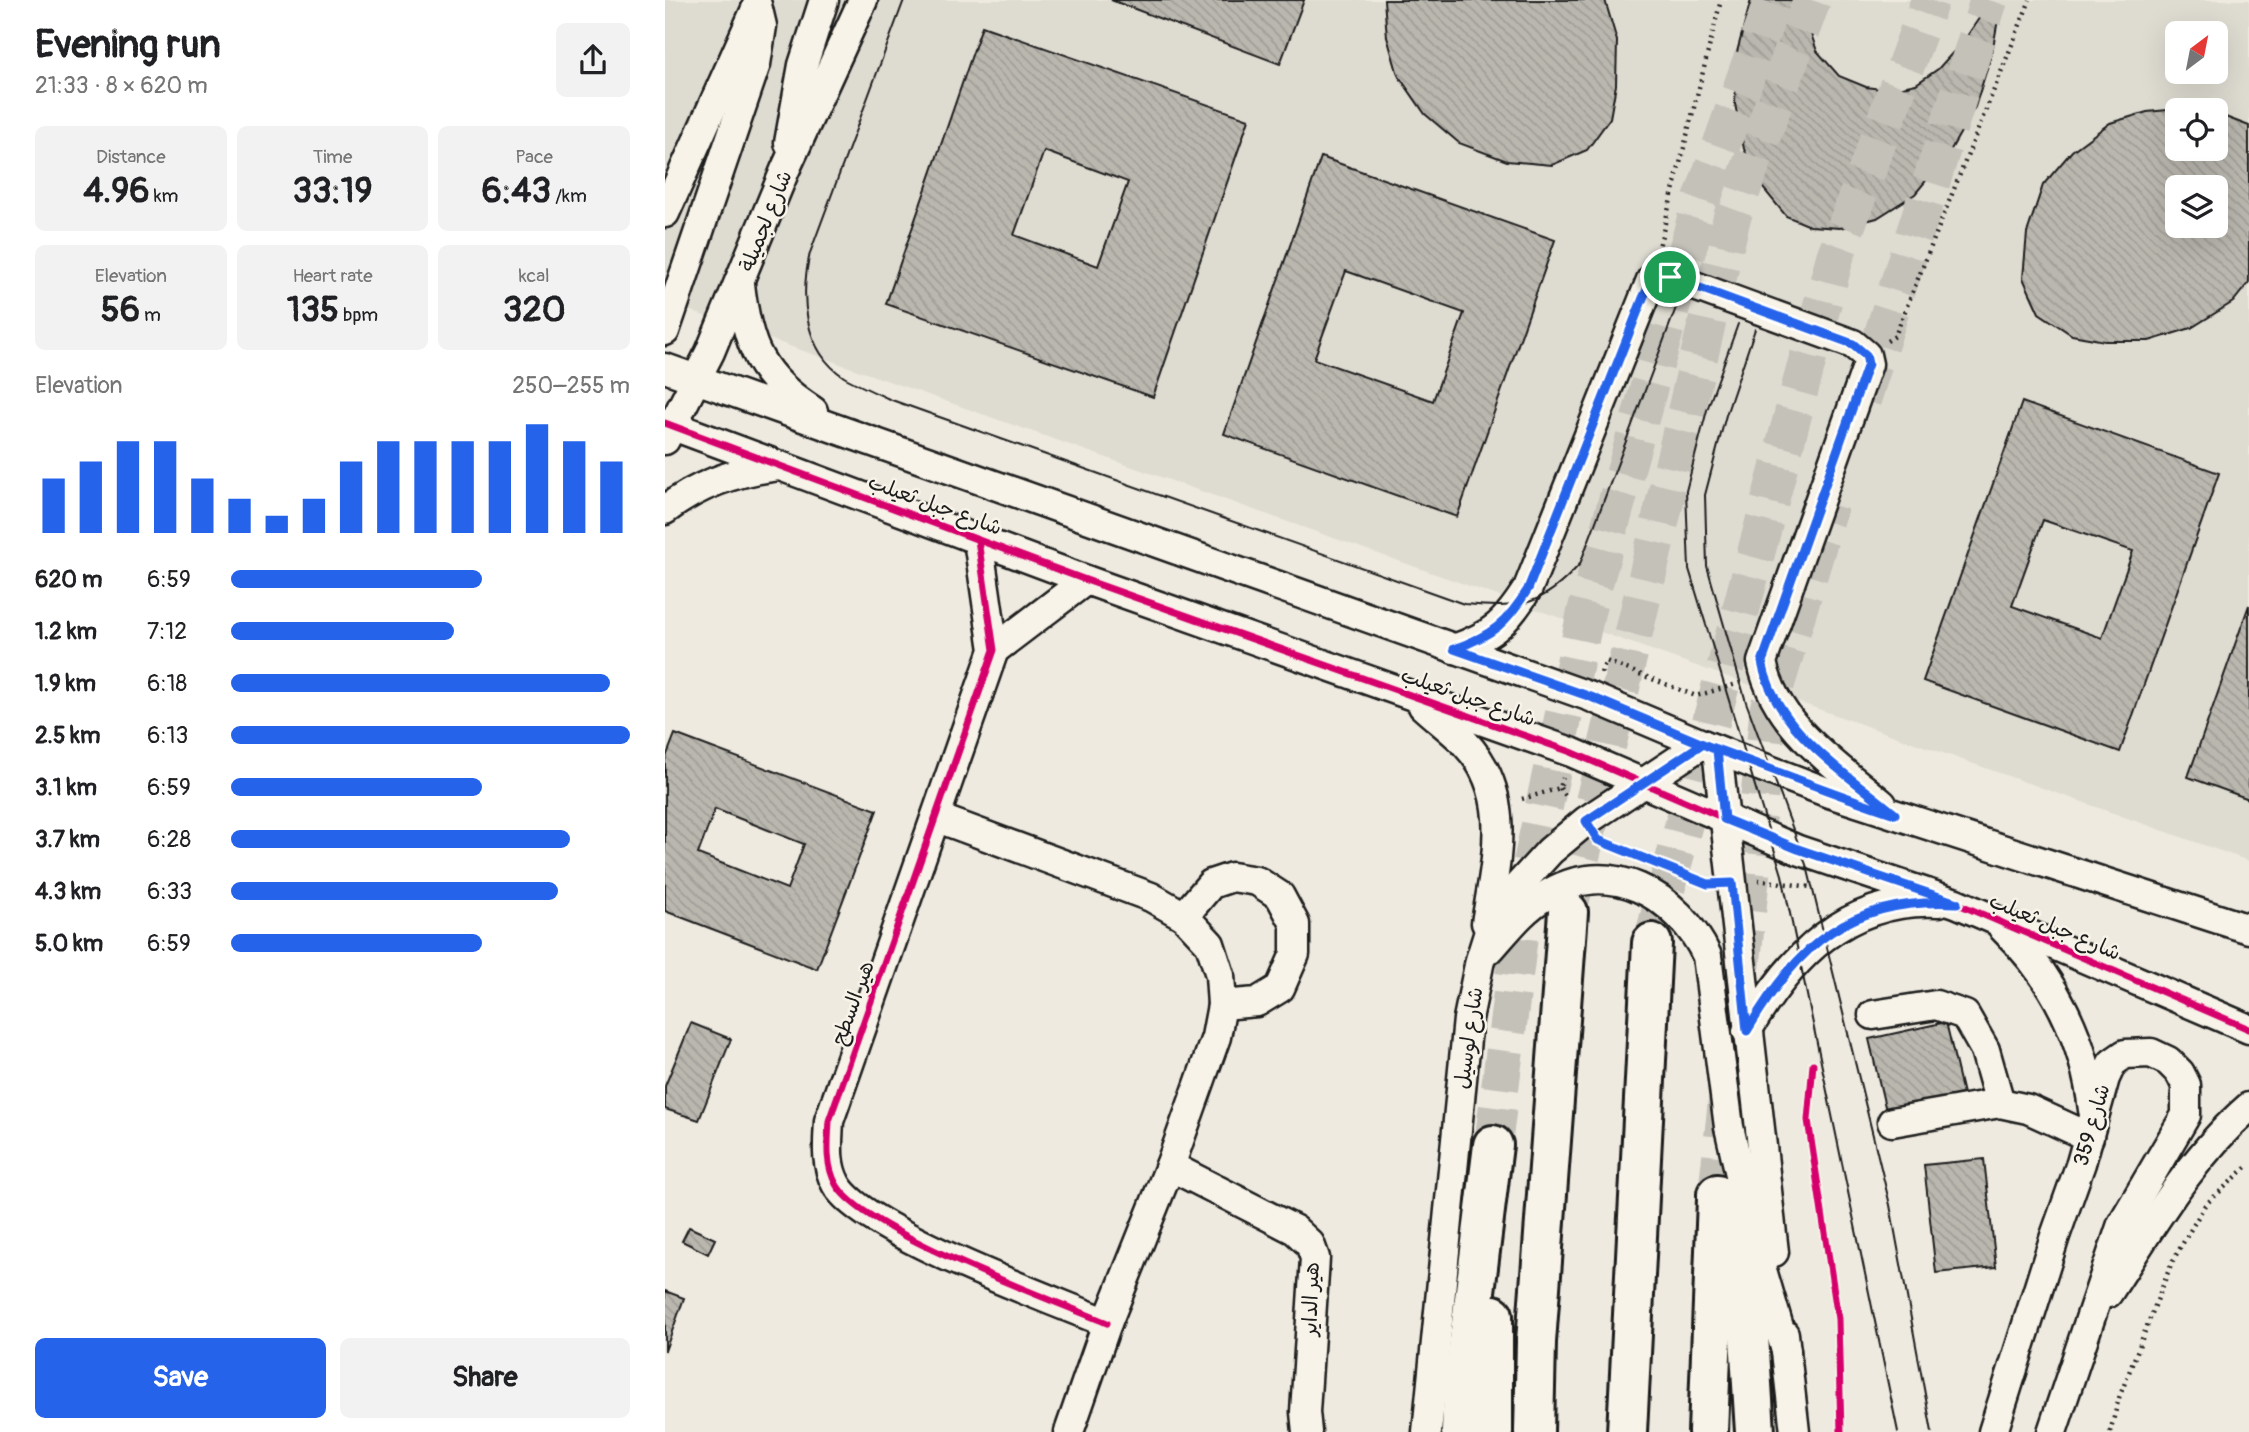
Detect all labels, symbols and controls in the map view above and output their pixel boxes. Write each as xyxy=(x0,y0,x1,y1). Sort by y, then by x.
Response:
text: Evening run xyxy=(35,21,221,69)
north arrow xyxy=(2165,21,2228,84)
map controls xyxy=(2165,21,2228,238)
button: share xyxy=(556,23,630,97)
text: 21:33 · 8 × 620 m xyxy=(35,71,208,100)
button: locate xyxy=(2165,98,2228,161)
text: Distance xyxy=(96,145,166,169)
text: Time xyxy=(313,145,352,169)
text: Pace xyxy=(515,145,553,169)
street label: شارع لجميلة xyxy=(733,166,799,276)
text: 4.96 xyxy=(83,169,150,213)
text: 33:19 xyxy=(292,169,373,213)
text: 6:43 xyxy=(482,169,551,213)
button: layers xyxy=(2165,175,2228,238)
text: km xyxy=(150,184,178,208)
text: /km xyxy=(551,184,587,208)
pin xyxy=(1640,247,1700,307)
icon: arrive xyxy=(1651,258,1689,296)
text: Elevation xyxy=(95,264,167,288)
text: Heart rate xyxy=(292,264,373,288)
text: kcal xyxy=(519,264,550,288)
text: 56 xyxy=(101,288,140,332)
text: 135 xyxy=(287,288,339,332)
text: 320 xyxy=(503,288,566,332)
text: m xyxy=(140,303,161,327)
text: bpm xyxy=(339,303,378,327)
text: Elevation xyxy=(35,371,123,400)
text: 250–255 m xyxy=(512,371,630,400)
street label: شارع جبل ثعيلب xyxy=(864,468,1006,543)
text: 620 m xyxy=(35,565,102,594)
text: 6:59 xyxy=(147,565,191,594)
text: 1.2 km xyxy=(35,617,97,646)
text: 7:12 xyxy=(147,617,187,646)
street label: شارع جبل ثعيلب xyxy=(1397,661,1539,734)
text: 1.9 km xyxy=(35,669,96,698)
text: 6:18 xyxy=(147,669,187,698)
text: 2.5 km xyxy=(35,721,100,750)
text: 6:13 xyxy=(147,721,188,750)
text: 3.1 km xyxy=(35,773,97,802)
text: 6:59 xyxy=(147,773,191,802)
text: 3.7 km xyxy=(35,825,100,854)
text: 6:28 xyxy=(147,825,191,854)
text: 4.3 km xyxy=(35,877,101,906)
text: 6:33 xyxy=(147,877,192,906)
street label: شارع جبل ثعيلب xyxy=(1985,887,2125,968)
text: 5.0 km xyxy=(35,929,103,958)
text: 6:59 xyxy=(147,929,191,958)
street label: هير السطح xyxy=(825,957,881,1049)
street label: شارع لوسيل xyxy=(1448,985,1490,1091)
street label: شارع 359 xyxy=(2067,1081,2118,1169)
street label: هير الداير xyxy=(1296,1262,1326,1338)
button: Save xyxy=(35,1338,326,1418)
button: Share xyxy=(340,1338,630,1418)

